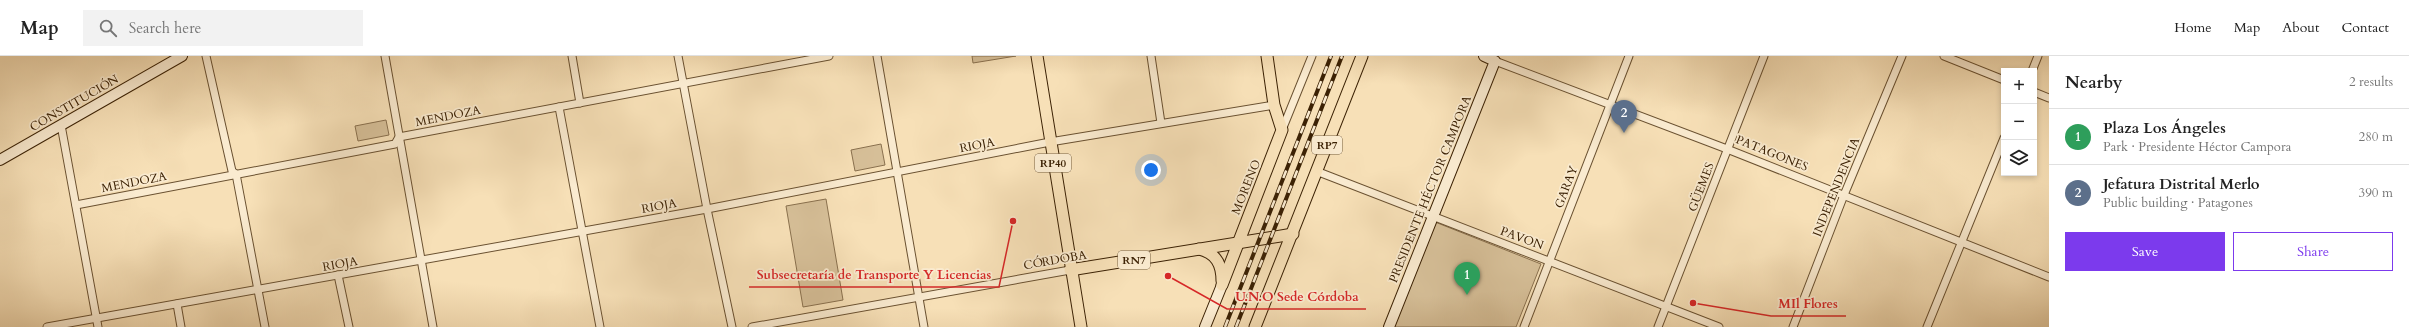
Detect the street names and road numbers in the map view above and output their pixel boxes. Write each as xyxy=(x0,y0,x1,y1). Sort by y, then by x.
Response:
street label: CONSTITUCIÓN xyxy=(26,70,122,135)
street label: PRESIDENTE HÉCTOR CAMPORA xyxy=(1384,92,1475,285)
street label: MENDOZA xyxy=(414,102,482,130)
street label: PATAGONES xyxy=(1734,131,1810,175)
street label: RIOJA xyxy=(958,134,996,156)
street label: INDEPENDENCIA xyxy=(1809,135,1863,239)
road number: RP7 xyxy=(1312,136,1342,154)
road number: RP40 xyxy=(1035,154,1071,172)
street label: MORENO xyxy=(1228,157,1264,217)
street label: GÜEMES xyxy=(1683,160,1718,214)
street label: GARAY xyxy=(1551,164,1581,210)
street label: MENDOZA xyxy=(100,168,168,196)
street label: RIOJA xyxy=(640,195,678,217)
street label: PAVON xyxy=(1498,223,1547,253)
street label: CÓRDOBA xyxy=(1022,246,1088,273)
road number: RN7 xyxy=(1118,251,1150,269)
street label: RIOJA xyxy=(321,253,359,275)

